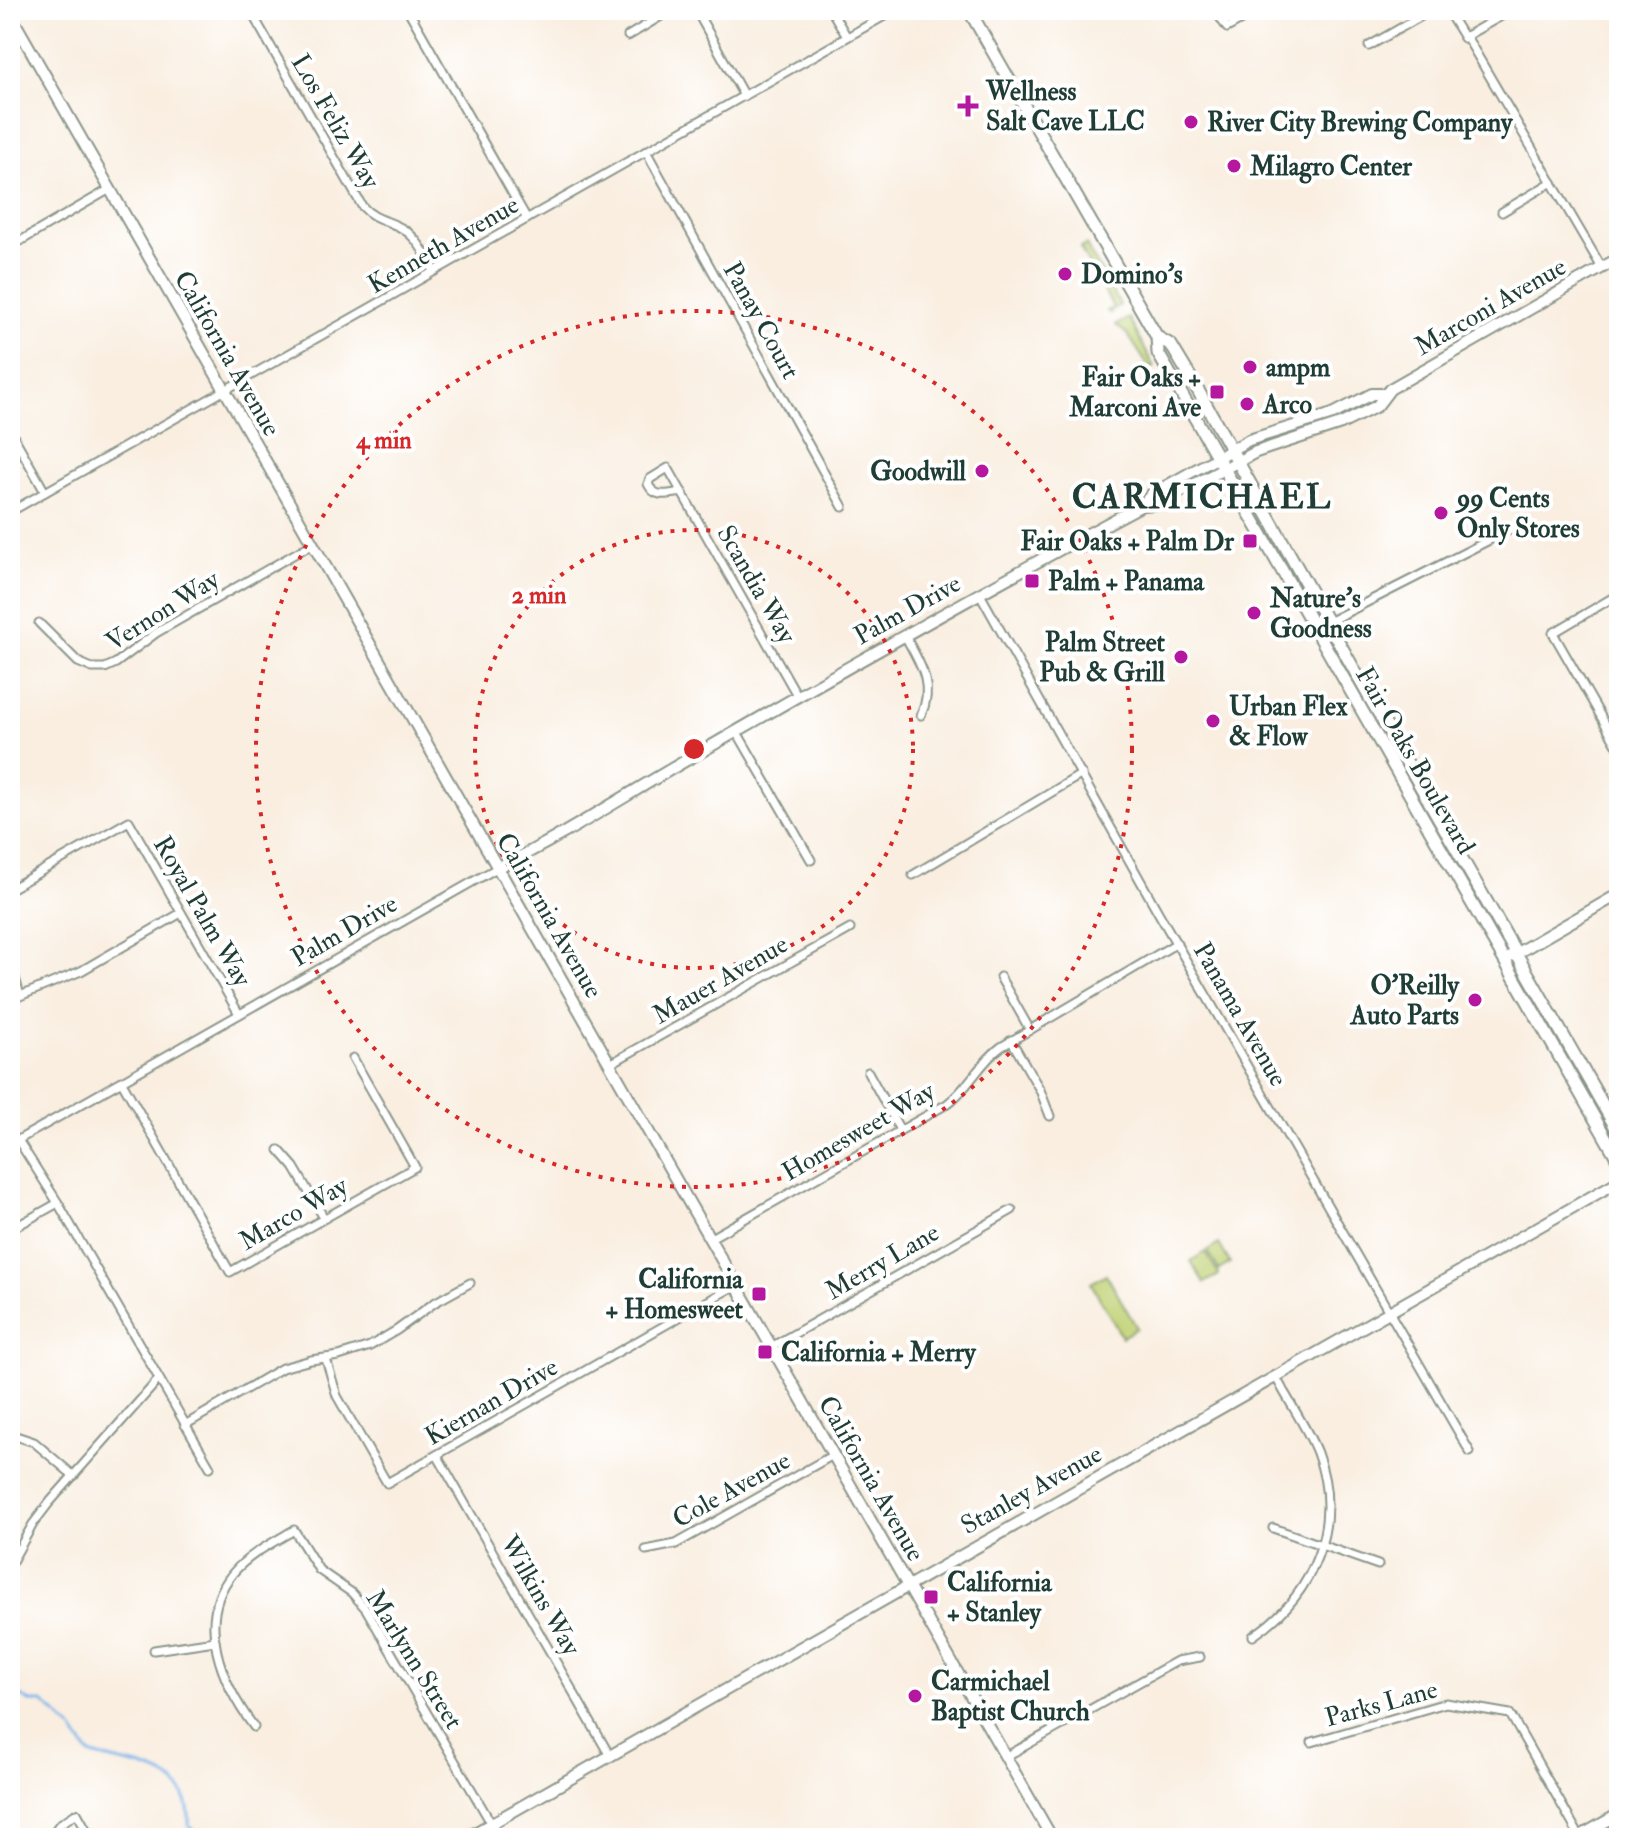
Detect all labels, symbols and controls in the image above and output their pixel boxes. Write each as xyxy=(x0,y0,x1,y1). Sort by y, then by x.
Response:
street label: Los Feliz Way xyxy=(284,49,387,195)
place label: Wellness Salt Cave LLC xyxy=(985,76,1145,138)
marker: Wellness Salt Cave LLC xyxy=(957,95,979,117)
place label: River City Brewing Company xyxy=(1207,107,1514,140)
marker: River City Brewing Company xyxy=(1182,113,1200,131)
place label: Milagro Center xyxy=(1249,151,1412,184)
marker: Milagro Center xyxy=(1225,157,1243,175)
street label: Kenneth Avenue xyxy=(362,189,525,301)
street label: Marconi Avenue xyxy=(1409,251,1572,363)
street label: Panay Court xyxy=(716,256,806,385)
place label: Domino's xyxy=(1081,259,1183,291)
street label: California Avenue xyxy=(167,265,287,442)
marker: Domino's xyxy=(1056,265,1074,283)
place label: ampm xyxy=(1266,352,1331,385)
marker: ampm xyxy=(1241,358,1259,376)
place label: Fair Oaks + Marconi Ave xyxy=(1068,362,1201,424)
marker: Fair Oaks + Marconi Ave xyxy=(1208,383,1226,401)
place label: Arco xyxy=(1262,389,1312,421)
marker: Arco xyxy=(1238,395,1256,413)
text: 4 min xyxy=(355,425,412,456)
place label: Goodwill xyxy=(870,456,966,488)
marker: Goodwill xyxy=(973,462,991,480)
district label: CARMICHAEL xyxy=(1072,476,1332,519)
place label: 99 Cents Only Stores xyxy=(1454,483,1580,546)
marker: 99 Cents Only Stores xyxy=(1432,504,1450,522)
street label: Scandia Way xyxy=(710,520,803,650)
place label: Fair Oaks + Palm Dr xyxy=(1021,526,1234,558)
marker: Fair Oaks + Palm Dr xyxy=(1241,532,1259,550)
street label: Vernon Way xyxy=(100,563,226,658)
place label: Palm + Panama xyxy=(1048,566,1205,598)
street label: Palm Drive xyxy=(849,567,967,652)
marker: Palm + Panama xyxy=(1023,572,1041,590)
text: 2 min xyxy=(512,580,567,611)
place label: Nature's Goodness xyxy=(1269,583,1372,645)
marker: Nature's Goodness xyxy=(1245,604,1263,622)
place label: Palm Street Pub & Grill xyxy=(1039,627,1166,689)
marker: Palm Street Pub & Grill xyxy=(1172,648,1190,666)
street label: Fair Oaks Boulevard xyxy=(1348,661,1482,860)
place label: Urban Flex & Flow xyxy=(1229,691,1348,753)
marker: Urban Flex & Flow xyxy=(1204,712,1222,730)
centre of rings xyxy=(680,735,708,763)
street label: California Avenue xyxy=(489,827,609,1004)
street label: Royal Palm Way xyxy=(146,831,258,993)
street label: Palm Drive xyxy=(286,888,403,974)
street label: Mauer Avenue xyxy=(647,928,794,1031)
street label: Panama Avenue xyxy=(1186,937,1294,1092)
place label: O'Reilly Auto Parts xyxy=(1350,970,1461,1032)
marker: O'Reilly Auto Parts xyxy=(1466,991,1484,1009)
street label: Homesweet Way xyxy=(777,1075,941,1188)
street label: Marco Way xyxy=(234,1170,354,1258)
street label: Merry Lane xyxy=(820,1217,945,1307)
place label: California + Homesweet xyxy=(605,1264,744,1326)
marker: California + Homesweet xyxy=(750,1285,768,1303)
place label: California + Merry xyxy=(781,1337,977,1370)
marker: California + Merry xyxy=(756,1343,774,1361)
street label: Kiernan Drive xyxy=(419,1351,564,1453)
street label: California Avenue xyxy=(811,1390,931,1567)
street label: Stanley Avenue xyxy=(955,1438,1108,1542)
street label: Cole Avenue xyxy=(667,1444,796,1535)
street label: Wilkins Way xyxy=(492,1529,588,1662)
place label: California + Stanley xyxy=(947,1567,1053,1630)
street label: Marlynn Street xyxy=(359,1584,470,1735)
marker: California + Stanley xyxy=(922,1588,940,1606)
place label: Carmichael Baptist Church xyxy=(931,1666,1090,1729)
street label: Parks Lane xyxy=(1321,1674,1441,1734)
marker: Carmichael Baptist Church xyxy=(906,1687,924,1705)

